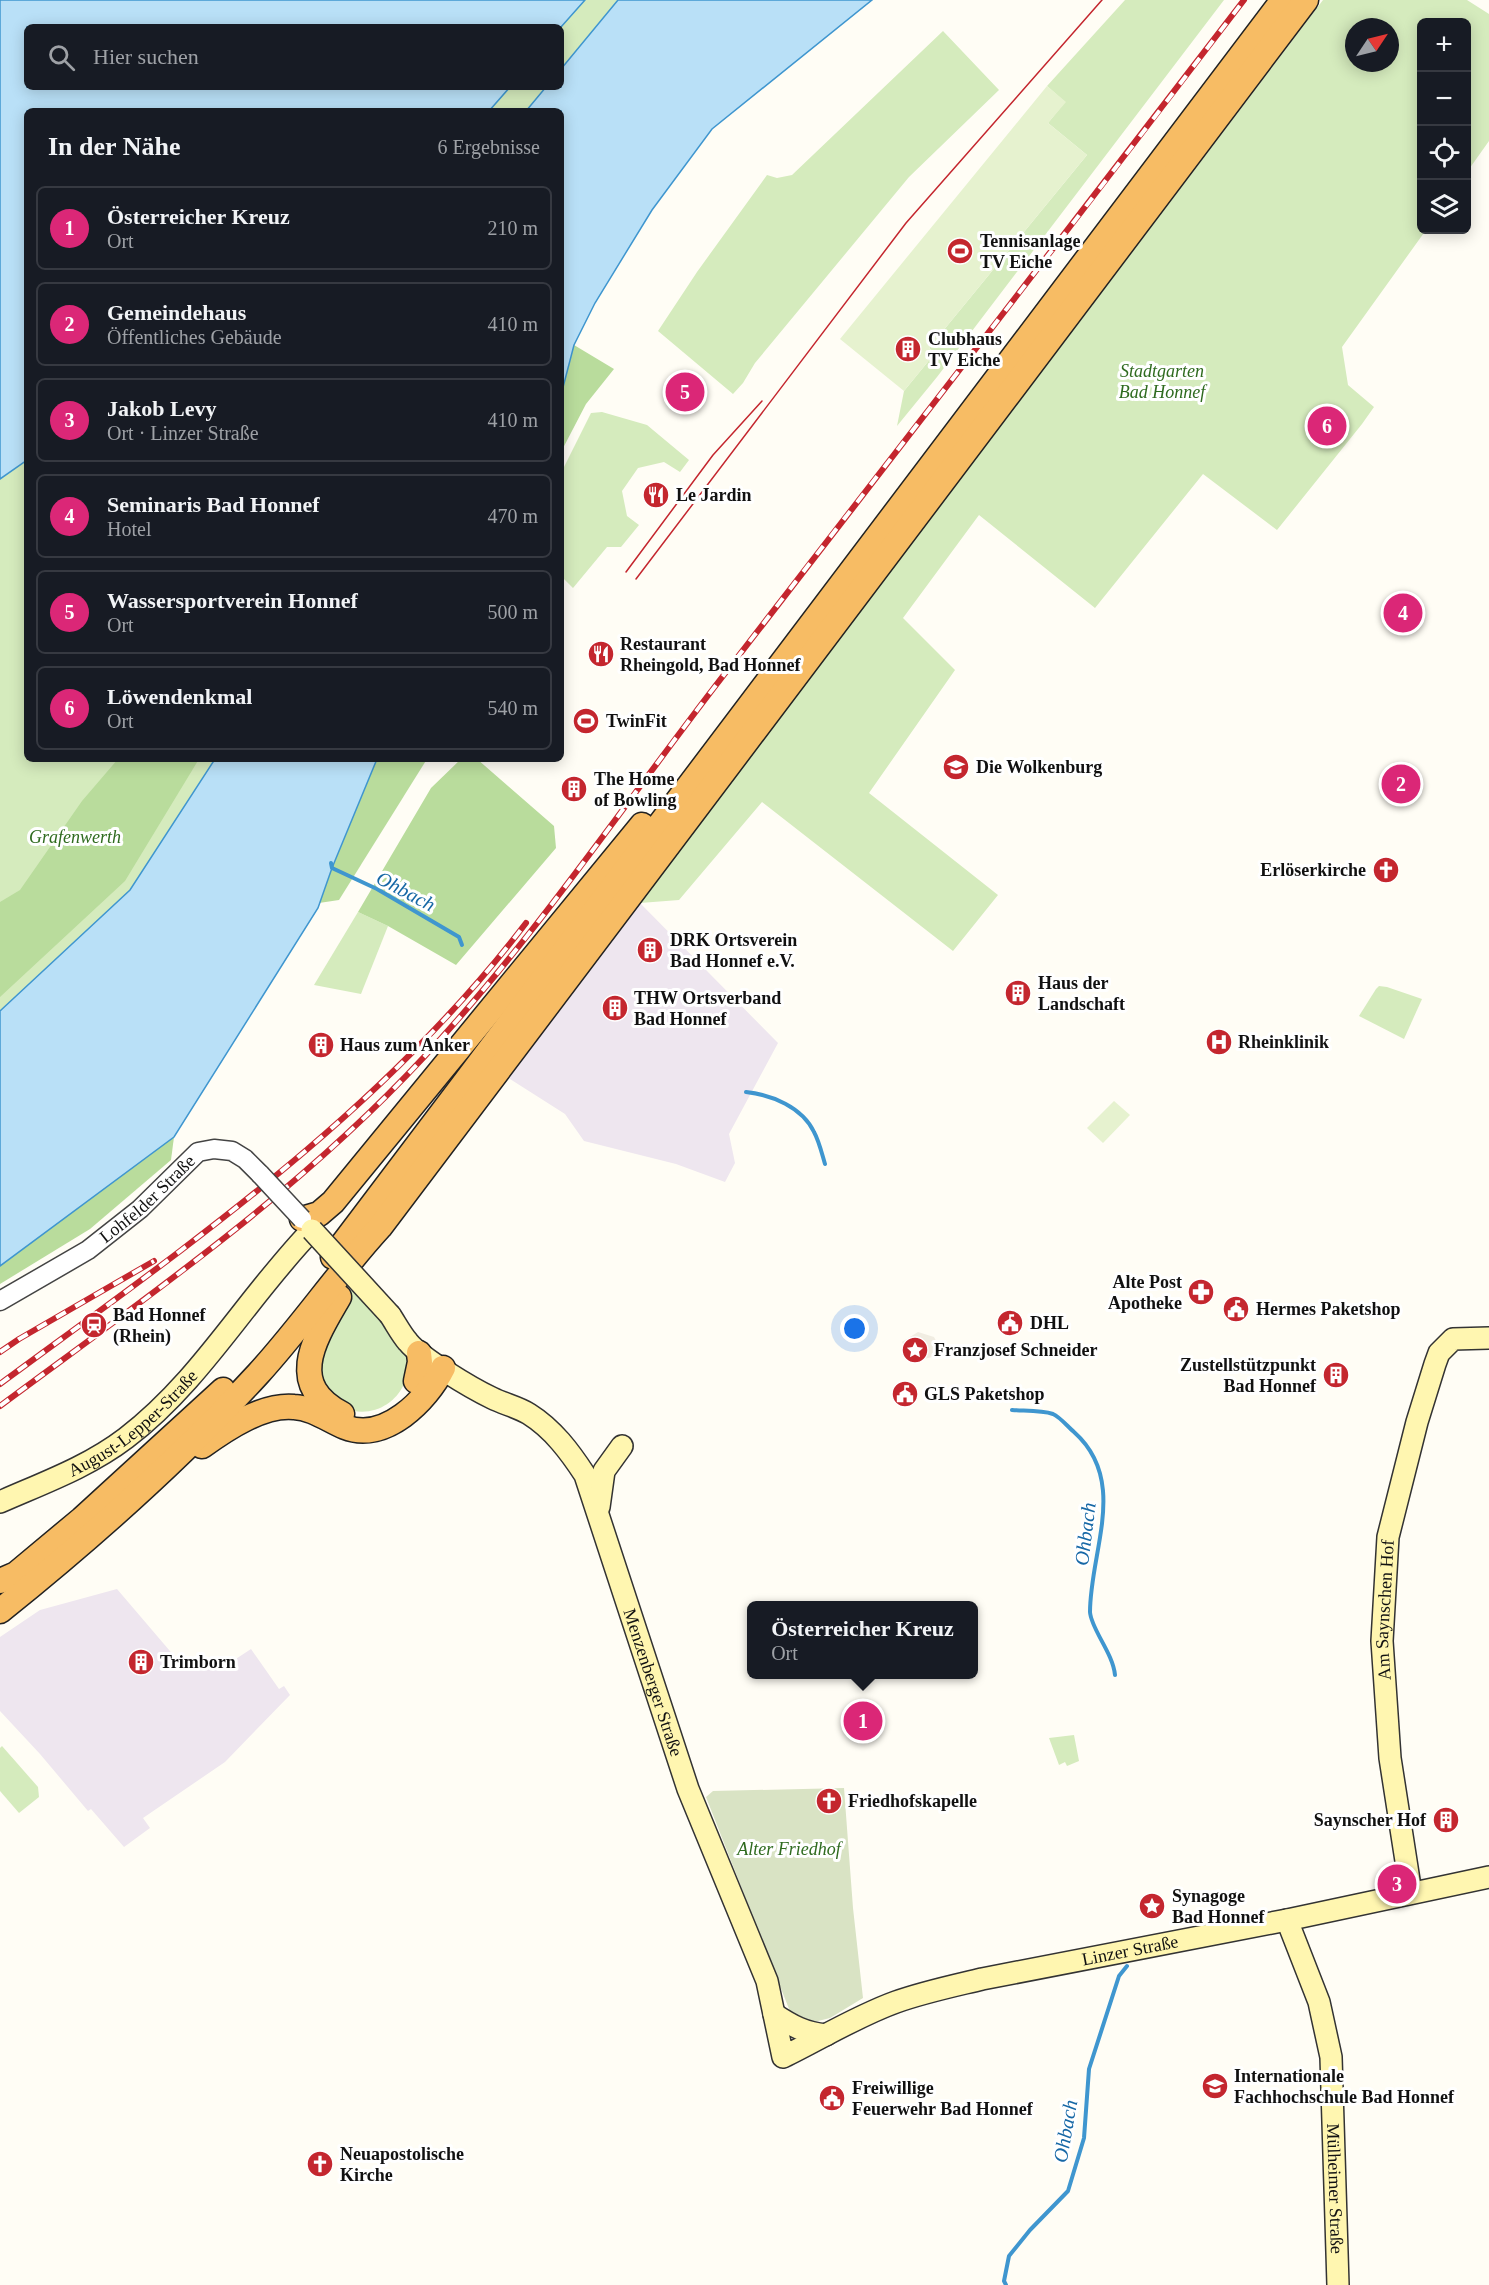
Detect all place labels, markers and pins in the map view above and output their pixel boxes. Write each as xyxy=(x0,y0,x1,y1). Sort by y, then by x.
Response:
place label: Tennisanlage TV Eiche xyxy=(980,231,1080,272)
sports icon: Tennisanlage TV Eiche xyxy=(945,236,975,266)
place label: Clubhaus TV Eiche xyxy=(928,329,1002,370)
building icon: Clubhaus TV Eiche xyxy=(893,334,923,364)
pin: 5 xyxy=(666,370,704,414)
pin: 6 xyxy=(1308,404,1346,448)
restaurant icon: Le Jardin xyxy=(641,480,671,510)
place label: Le Jardin xyxy=(676,485,752,505)
pin: 4 xyxy=(1384,590,1422,636)
place label: Restaurant Rheingold, Bad Honnef xyxy=(620,634,802,675)
restaurant icon: Restaurant Rheingold, Bad Honnef xyxy=(586,639,616,669)
sports icon: TwinFit xyxy=(571,706,601,736)
place label: TwinFit xyxy=(606,711,667,731)
school or university icon: Die Wolkenburg xyxy=(941,752,971,782)
place label: Die Wolkenburg xyxy=(976,757,1102,777)
pin: 2 xyxy=(1382,762,1420,806)
place label: The Home of Bowling xyxy=(594,769,677,810)
building icon: The Home of Bowling xyxy=(559,774,589,804)
church icon: Erlöserkirche xyxy=(1371,855,1401,885)
place label: Erlöserkirche xyxy=(1260,860,1366,880)
place label: DRK Ortsverein Bad Honnef e.V. xyxy=(670,930,797,971)
building icon: DRK Ortsverein Bad Honnef e.V. xyxy=(635,935,665,965)
place label: Haus der Landschaft xyxy=(1038,973,1125,1014)
building icon: Haus der Landschaft xyxy=(1003,978,1033,1008)
place label: THW Ortsverband Bad Honnef xyxy=(634,988,781,1029)
building icon: THW Ortsverband Bad Honnef xyxy=(600,993,630,1023)
hospital icon: Rheinklinik xyxy=(1204,1027,1234,1057)
building icon: Haus zum Anker xyxy=(306,1030,336,1060)
place label: Rheinklinik xyxy=(1238,1032,1329,1052)
place label: Haus zum Anker xyxy=(340,1035,470,1055)
place label: Alte Post Apotheke xyxy=(1108,1272,1182,1313)
pharmacy icon: Alte Post Apotheke xyxy=(1186,1277,1216,1307)
public building icon: Hermes Paketshop xyxy=(1221,1294,1251,1324)
place label: Hermes Paketshop xyxy=(1256,1299,1400,1319)
place label: Bad Honnef (Rhein) xyxy=(113,1305,207,1347)
public building icon: DHL xyxy=(995,1308,1025,1338)
station icon: Bad Honnef (Rhein) xyxy=(79,1310,109,1340)
place label: DHL xyxy=(1030,1313,1069,1333)
place icon: Franzjosef Schneider xyxy=(900,1335,930,1365)
place label: Franzjosef Schneider xyxy=(934,1340,1097,1360)
place label: Zustellstützpunkt Bad Honnef xyxy=(1180,1355,1317,1396)
building icon: Zustellstützpunkt Bad Honnef xyxy=(1321,1360,1351,1390)
public building icon: GLS Paketshop xyxy=(890,1379,920,1409)
place label: GLS Paketshop xyxy=(924,1384,1045,1404)
building icon: Trimborn xyxy=(126,1647,156,1677)
place label: Trimborn xyxy=(160,1652,236,1672)
pin: 1 xyxy=(844,1698,882,1744)
church icon: Friedhofskapelle xyxy=(814,1786,844,1816)
place label: Friedhofskapelle xyxy=(848,1791,977,1811)
building icon: Saynscher Hof xyxy=(1431,1805,1461,1835)
place label: Saynscher Hof xyxy=(1314,1810,1427,1830)
pin: 3 xyxy=(1378,1862,1416,1906)
place label: Synagoge Bad Honnef xyxy=(1172,1886,1266,1927)
place icon: Synagoge Bad Honnef xyxy=(1137,1891,1167,1921)
place label: Internationale Fachhochschule Bad Honnef xyxy=(1234,2066,1455,2107)
school or university icon: Internationale Fachhochschule Bad Honnef xyxy=(1200,2071,1230,2101)
place label: Freiwillige Feuerwehr Bad Honnef xyxy=(852,2078,1034,2119)
public building icon: Freiwillige Feuerwehr Bad Honnef xyxy=(817,2083,847,2113)
place label: Neuapostolische Kirche xyxy=(340,2144,464,2185)
church icon: Neuapostolische Kirche xyxy=(305,2149,335,2179)

